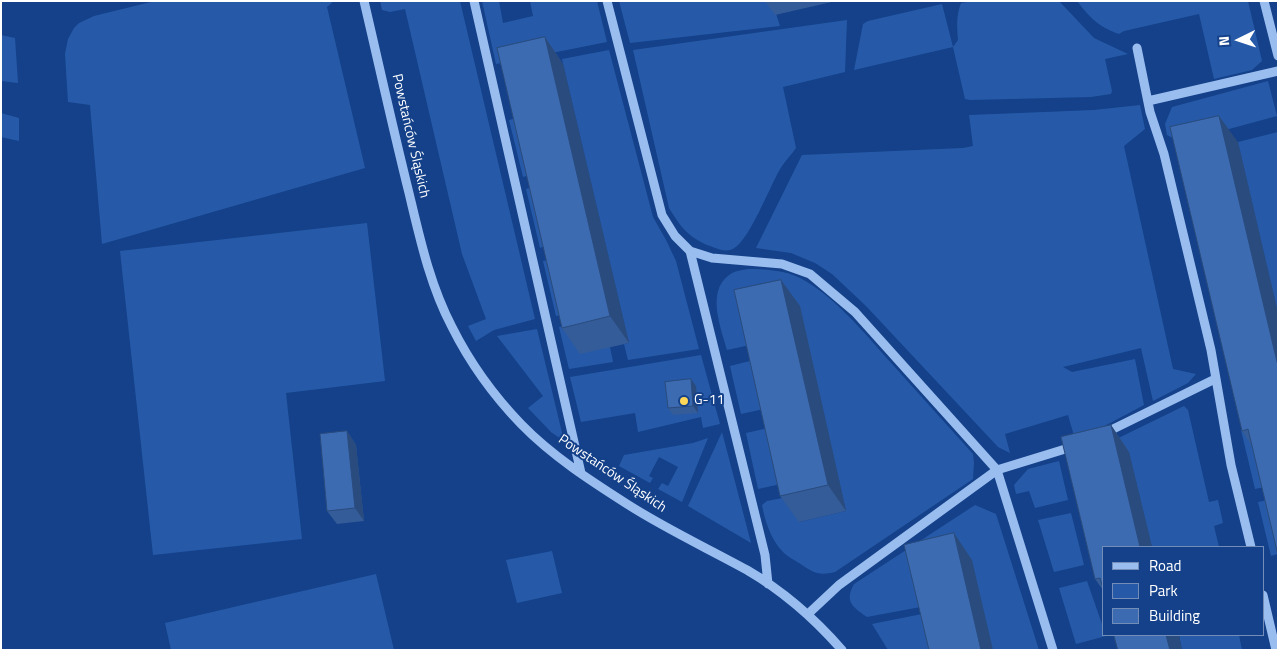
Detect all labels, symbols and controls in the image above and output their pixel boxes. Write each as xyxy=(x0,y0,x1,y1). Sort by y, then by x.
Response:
north arrow xyxy=(1214,15,1264,65)
text: N xyxy=(1213,36,1234,47)
street label: Powstańców Śląskich xyxy=(388,72,432,200)
place label: G-11 xyxy=(694,393,724,409)
marker: G-11 xyxy=(678,395,690,407)
street label: Powstańców Śląskich xyxy=(555,432,669,516)
legend xyxy=(1102,546,1264,636)
text: Road xyxy=(1149,554,1181,577)
text: Park xyxy=(1149,579,1178,602)
text: Building xyxy=(1149,604,1200,627)

